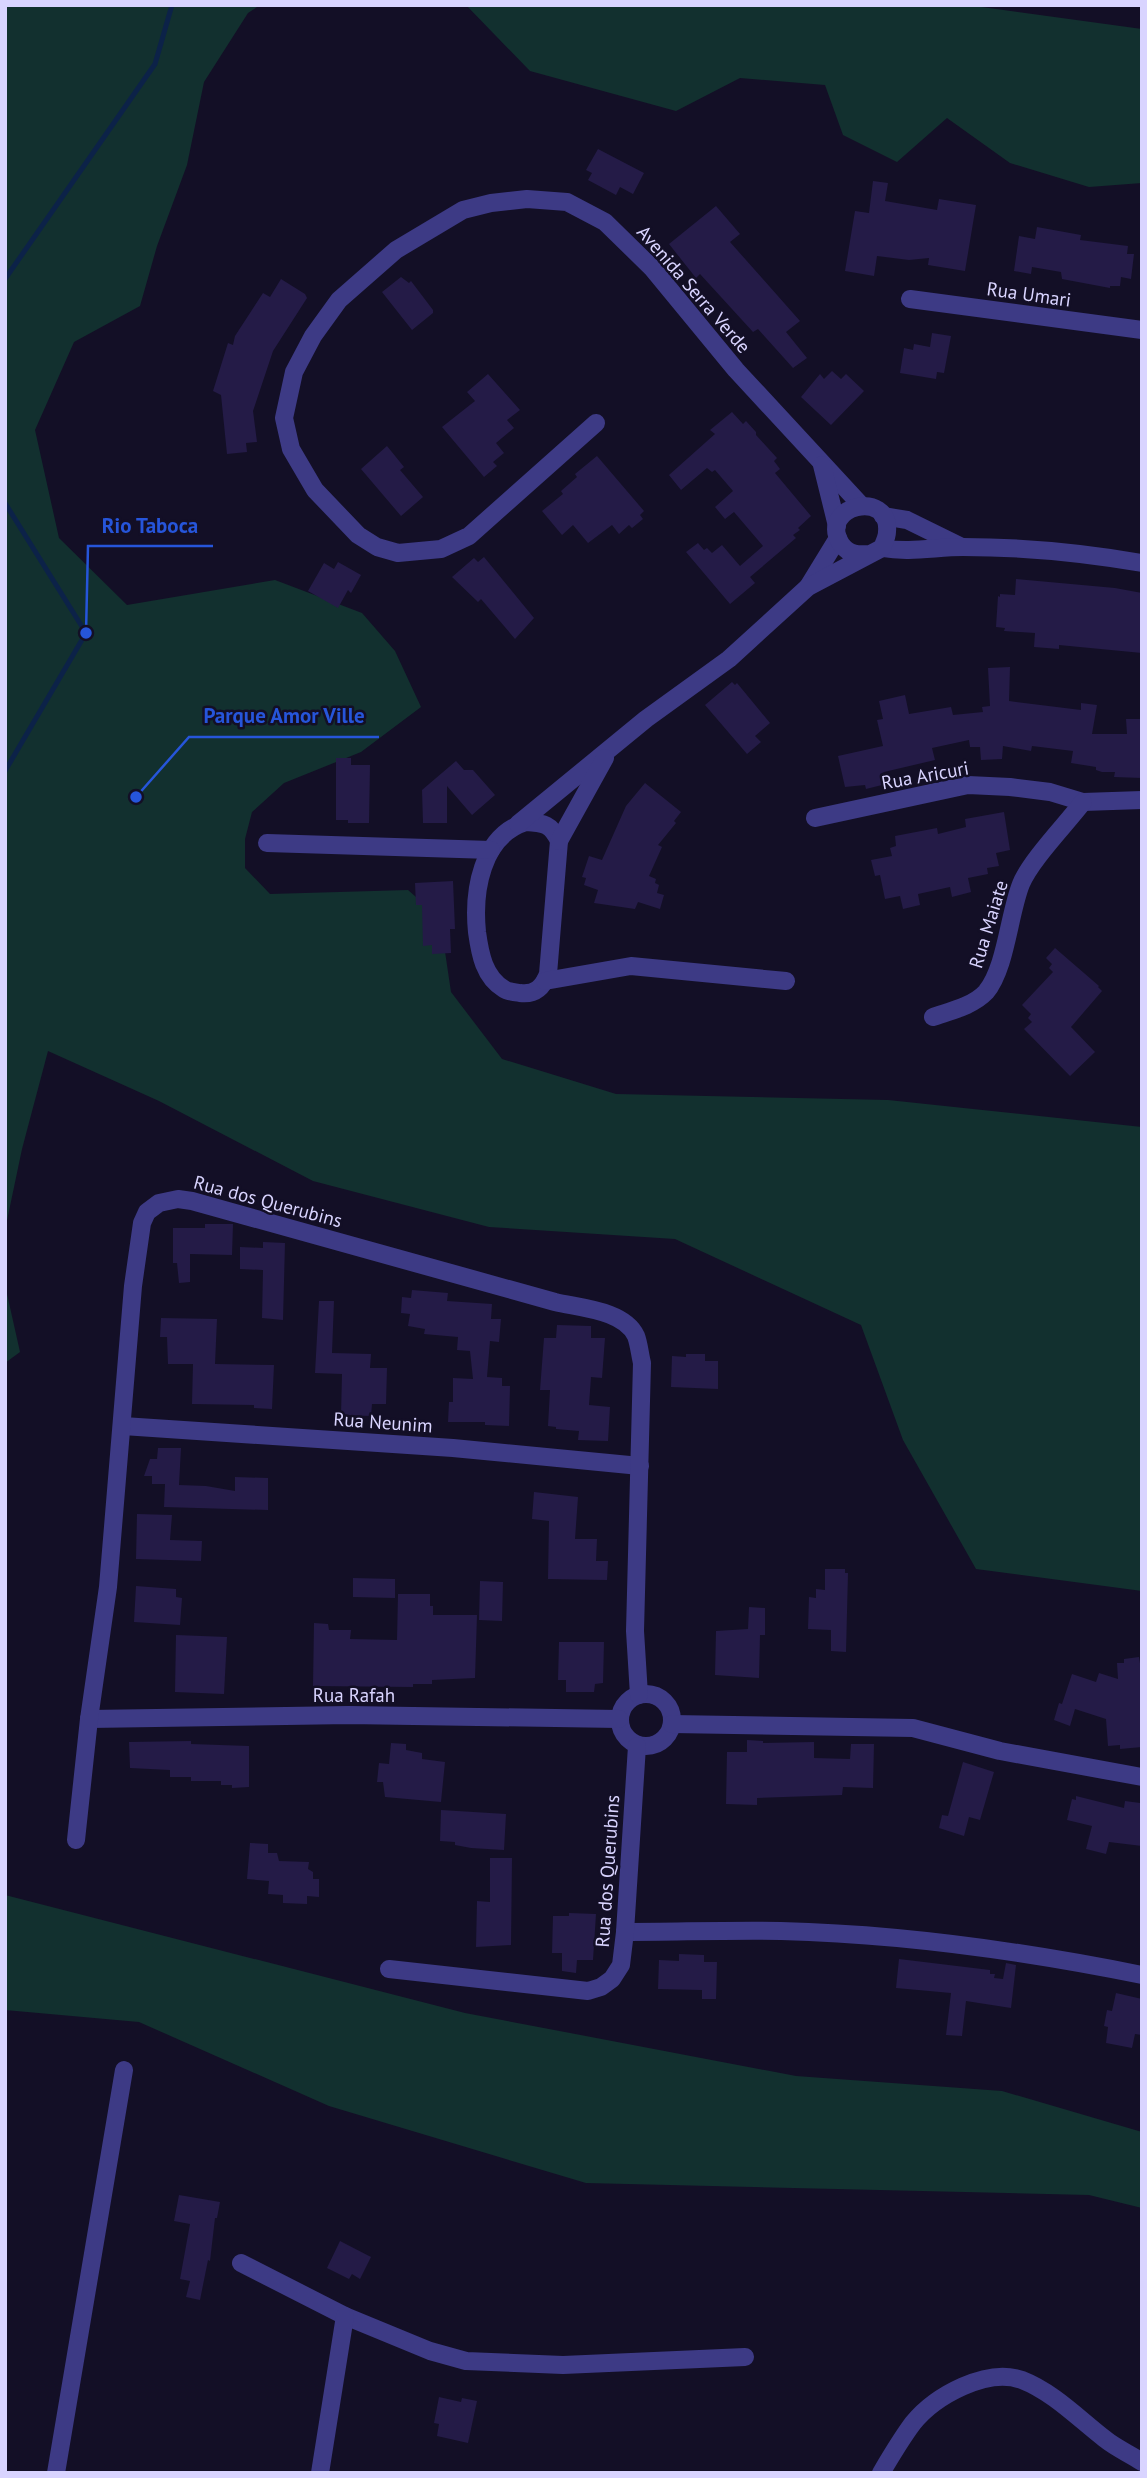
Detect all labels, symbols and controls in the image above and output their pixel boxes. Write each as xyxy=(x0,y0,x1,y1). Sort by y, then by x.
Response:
street label: Avenida Serra Verde xyxy=(632,220,756,358)
street label: Rua Umari xyxy=(985,276,1073,312)
callout: Rio Taboca xyxy=(88,504,213,546)
text: Rio Taboca xyxy=(102,512,198,539)
callout: Parque Amor Ville xyxy=(189,695,379,737)
text: Parque Amor Ville xyxy=(203,702,365,729)
street label: Rua Aricuri xyxy=(879,756,971,794)
street label: Rua Maiate xyxy=(963,877,1013,971)
street label: Rua dos Querubins xyxy=(191,1170,345,1232)
street label: Rua Neunim xyxy=(333,1407,433,1437)
street label: Rua Rafah xyxy=(313,1683,395,1707)
street label: Rua dos Querubins xyxy=(590,1794,624,1948)

